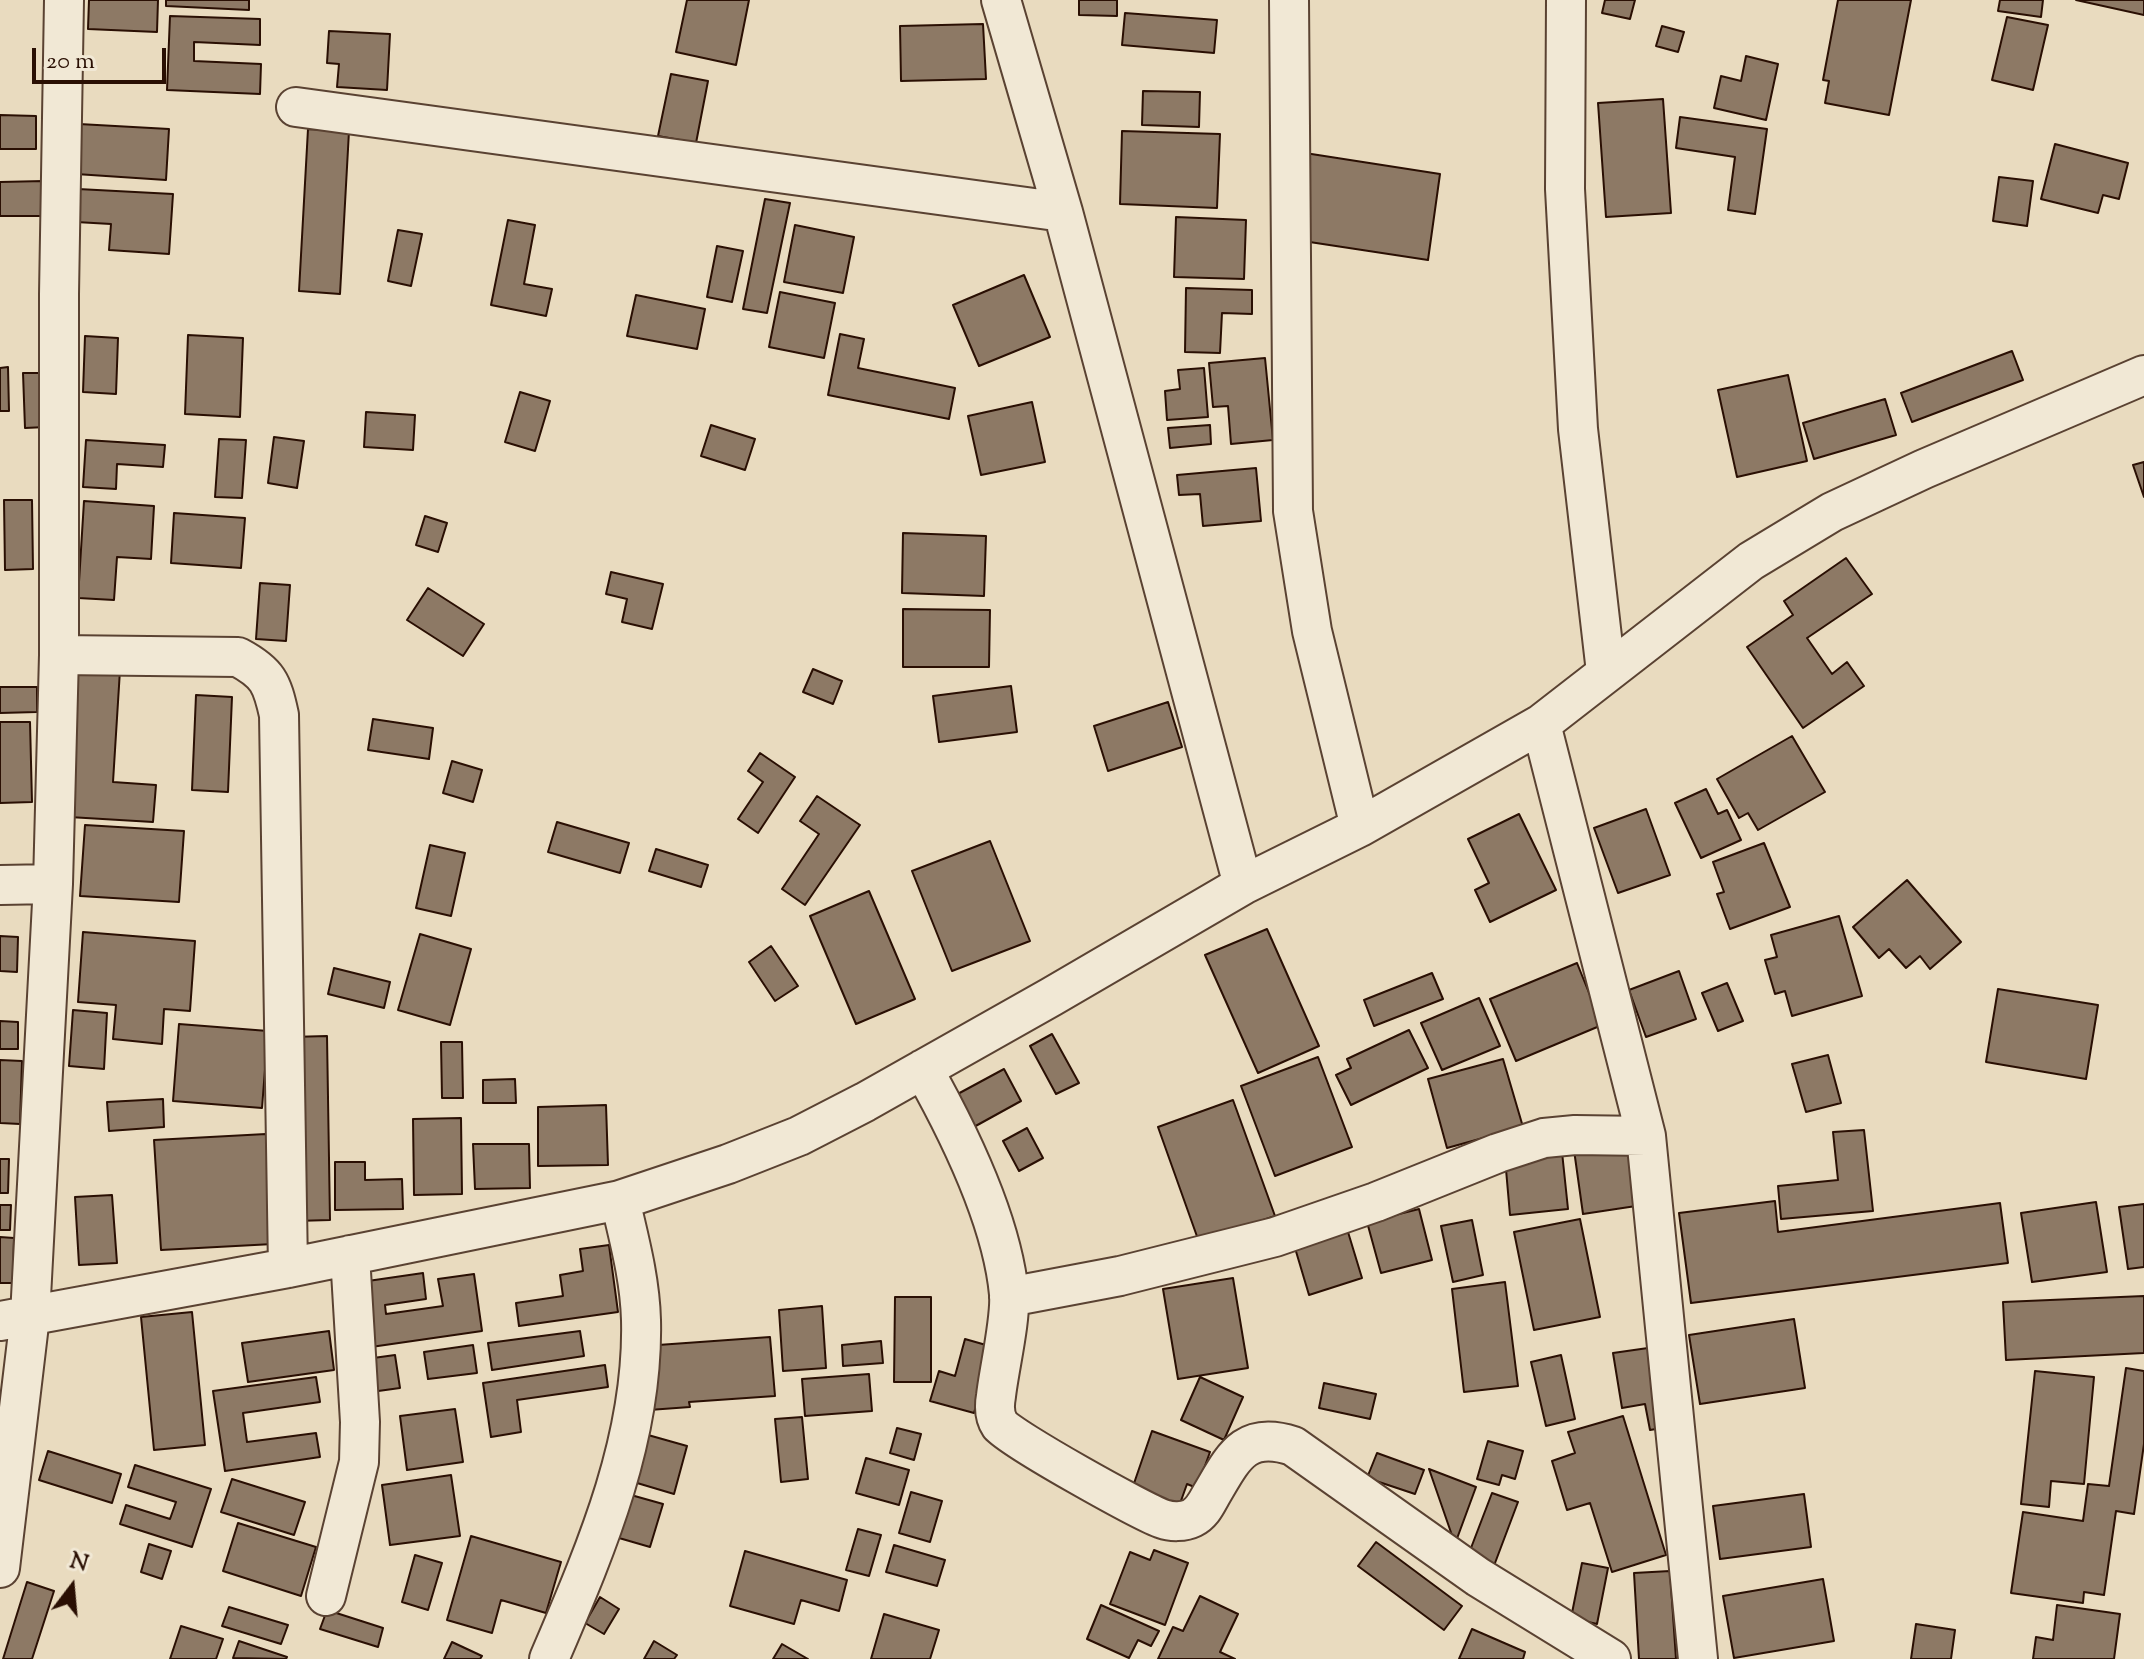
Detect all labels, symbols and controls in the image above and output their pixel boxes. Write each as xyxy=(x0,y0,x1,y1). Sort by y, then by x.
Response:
scale bar xyxy=(36,32,170,82)
text: 20 m xyxy=(46,45,95,79)
text: N xyxy=(66,1546,91,1582)
north arrow xyxy=(32,1547,112,1627)

